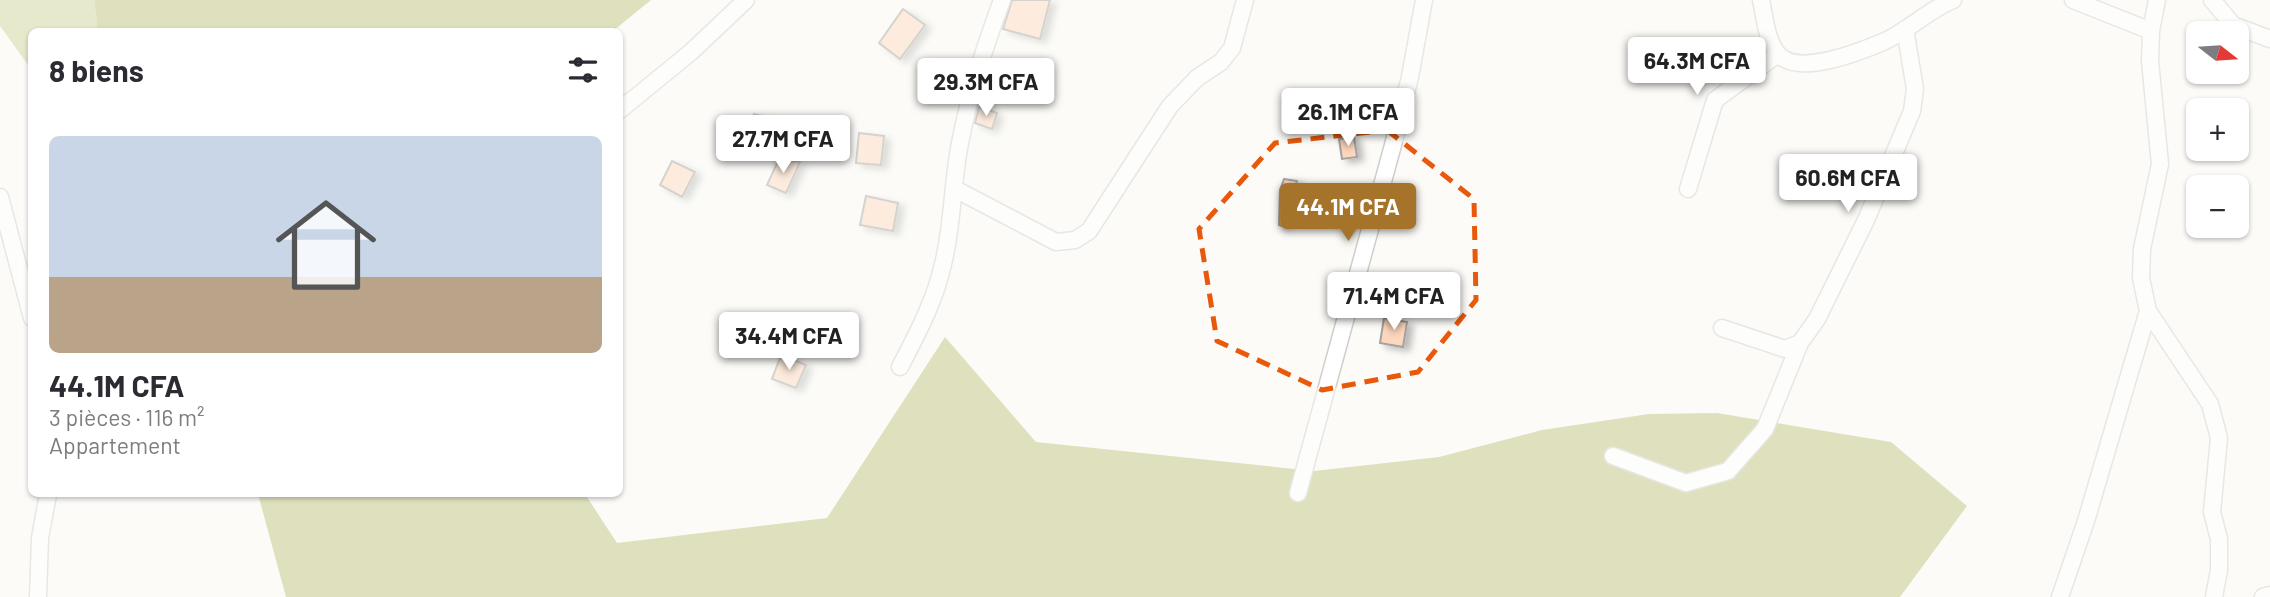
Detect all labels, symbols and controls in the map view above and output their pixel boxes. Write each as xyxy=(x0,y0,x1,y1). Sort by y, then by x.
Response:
north arrow xyxy=(2186,21,2249,84)
map controls xyxy=(2186,21,2249,238)
pin: 64.3M CFA xyxy=(1617,38,1777,97)
text: 64.3M CFA xyxy=(1644,46,1750,74)
icon: filters xyxy=(564,51,602,89)
text: 8 biens xyxy=(49,52,144,88)
pin: 29.3M CFA xyxy=(906,58,1066,118)
text: 29.3M CFA xyxy=(933,67,1039,95)
pin: 26.1M CFA xyxy=(1268,88,1428,148)
text: 26.1M CFA xyxy=(1297,97,1399,125)
button: + xyxy=(2186,98,2249,161)
pin: 27.7M CFA xyxy=(703,116,863,175)
text: 27.7M CFA xyxy=(732,124,834,152)
pin: 60.6M CFA xyxy=(1768,154,1928,214)
text: 60.6M CFA xyxy=(1795,163,1901,191)
button: − xyxy=(2186,175,2249,238)
icon: home xyxy=(263,182,389,308)
pin: 44.1M CFA xyxy=(1268,184,1428,243)
text: 44.1M CFA xyxy=(1296,192,1400,220)
pin: 71.4M CFA xyxy=(1314,272,1474,332)
text: 71.4M CFA xyxy=(1343,281,1445,309)
pin: 34.4M CFA xyxy=(709,312,869,372)
text: 34.4M CFA xyxy=(735,321,843,349)
text: 44.1M CFA xyxy=(49,367,184,403)
text: 3 pièces · 116 m² xyxy=(49,403,204,431)
text: Appartement xyxy=(49,431,181,459)

